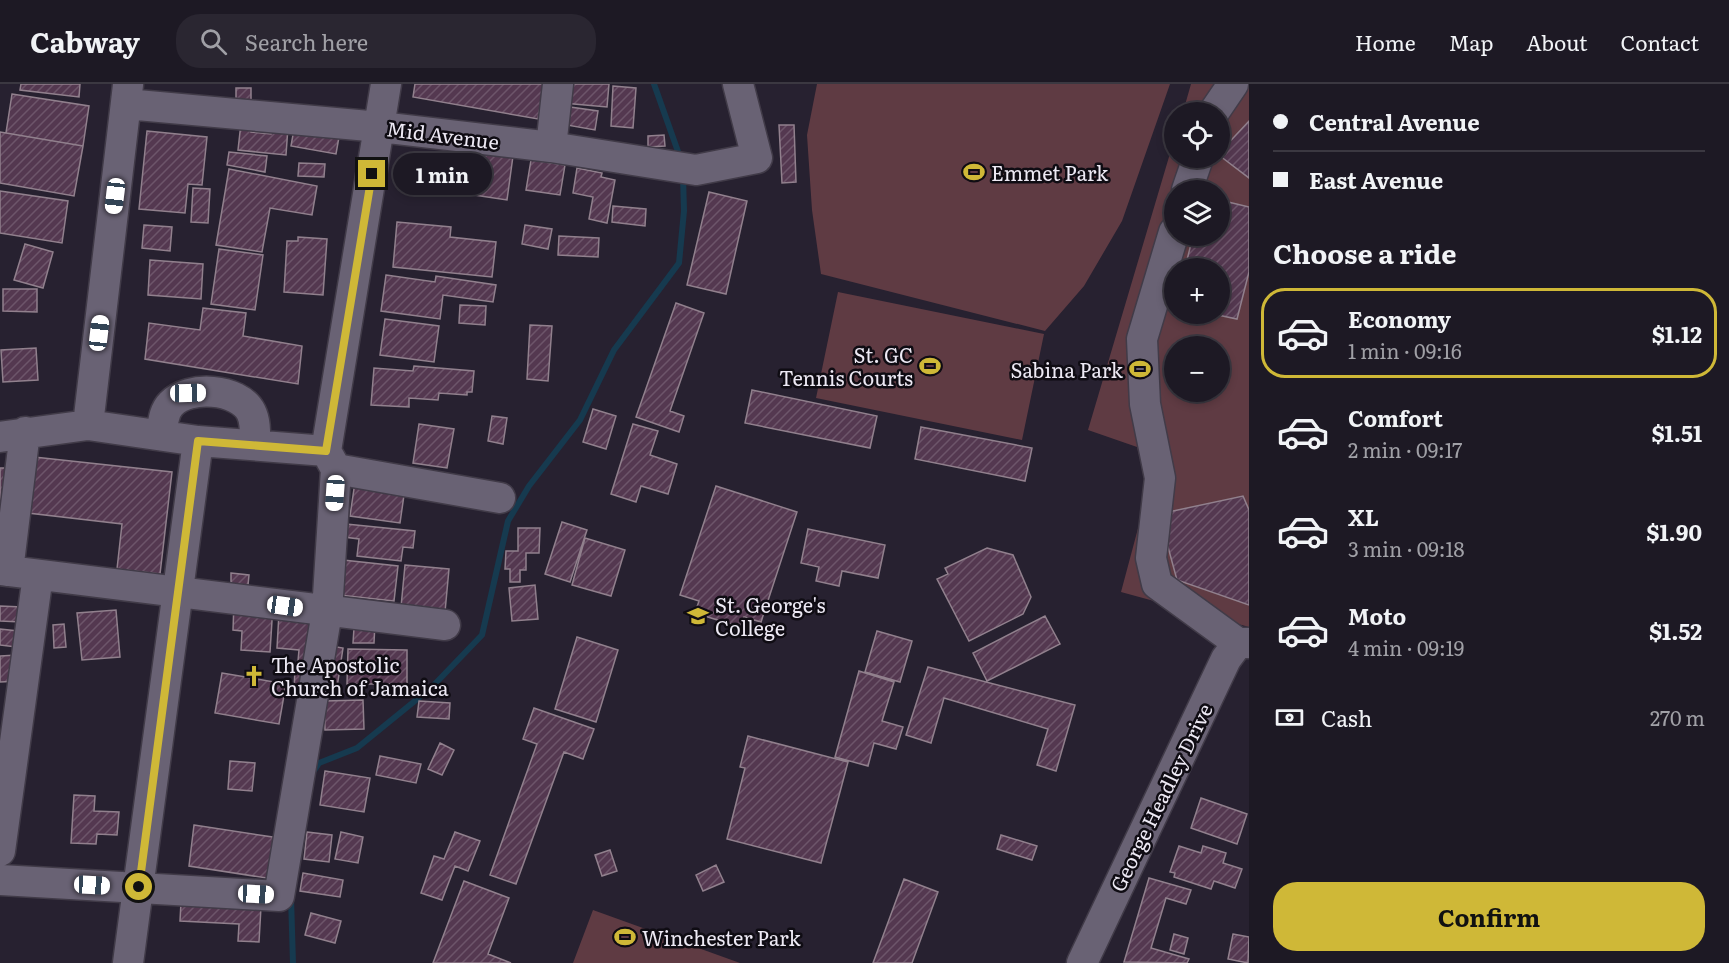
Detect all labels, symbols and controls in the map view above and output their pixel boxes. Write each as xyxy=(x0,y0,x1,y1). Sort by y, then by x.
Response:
search box xyxy=(176,14,596,68)
text: Cabway xyxy=(30,20,140,62)
icon: search xyxy=(197,25,230,58)
text: Search here xyxy=(245,25,368,58)
text: Home xyxy=(1355,26,1416,57)
text: Map xyxy=(1449,26,1493,57)
text: About xyxy=(1526,26,1588,57)
text: Contact xyxy=(1621,26,1699,57)
map controls xyxy=(1164,102,1230,402)
button: locate xyxy=(1164,102,1230,168)
text: Central Avenue xyxy=(1309,105,1480,138)
street label: Mid Avenue xyxy=(385,112,501,156)
callout: 1 min xyxy=(393,153,492,195)
place label: Emmet Park xyxy=(991,157,1109,187)
text: 1 min xyxy=(416,159,469,189)
route end xyxy=(358,160,385,187)
sports icon: Emmet Park xyxy=(962,160,986,184)
text: East Avenue xyxy=(1309,163,1443,196)
car xyxy=(104,177,126,215)
button: layers xyxy=(1164,180,1230,246)
text: Choose a ride xyxy=(1273,232,1456,272)
button: + xyxy=(1164,258,1230,324)
text: Economy xyxy=(1348,302,1451,335)
icon: car xyxy=(1276,306,1330,360)
car xyxy=(88,314,110,352)
text: $1.12 xyxy=(1652,317,1702,350)
text: 1 min · 09:16 xyxy=(1348,335,1462,365)
button: − xyxy=(1164,336,1230,402)
place label: St. GC Tennis Courts xyxy=(779,339,913,392)
sports icon: St. GC Tennis Courts xyxy=(918,354,942,378)
place label: Sabina Park xyxy=(1010,354,1124,384)
sports icon: Sabina Park xyxy=(1128,357,1152,381)
car xyxy=(170,384,206,402)
text: Comfort xyxy=(1348,401,1443,434)
icon: car xyxy=(1276,405,1330,459)
text: $1.51 xyxy=(1651,416,1702,449)
text: 2 min · 09:17 xyxy=(1348,434,1462,464)
car xyxy=(325,474,345,512)
text: XL xyxy=(1348,500,1379,533)
icon: car xyxy=(1276,504,1330,558)
text: $1.90 xyxy=(1646,515,1702,548)
text: 3 min · 09:18 xyxy=(1348,533,1465,563)
place label: St. George's College xyxy=(715,589,826,642)
car xyxy=(266,595,304,617)
text: Moto xyxy=(1348,599,1406,632)
icon: car xyxy=(1276,603,1330,657)
school or university icon: St. George's College xyxy=(686,604,710,628)
text: $1.52 xyxy=(1649,614,1702,647)
text: 4 min · 09:19 xyxy=(1348,632,1464,662)
place label: The Apostolic Church of Jamaica xyxy=(271,649,449,702)
church icon: The Apostolic Church of Jamaica xyxy=(242,664,266,688)
street label: George Headley Drive xyxy=(1101,698,1219,896)
icon: cash xyxy=(1273,701,1306,734)
text: Cash xyxy=(1321,701,1372,734)
text: 270 m xyxy=(1650,702,1705,732)
route start xyxy=(125,873,152,900)
car xyxy=(74,875,110,895)
button: Confirm xyxy=(1273,882,1705,951)
car xyxy=(238,884,274,904)
place label: Winchester Park xyxy=(642,922,801,952)
sports icon: Winchester Park xyxy=(613,925,637,949)

